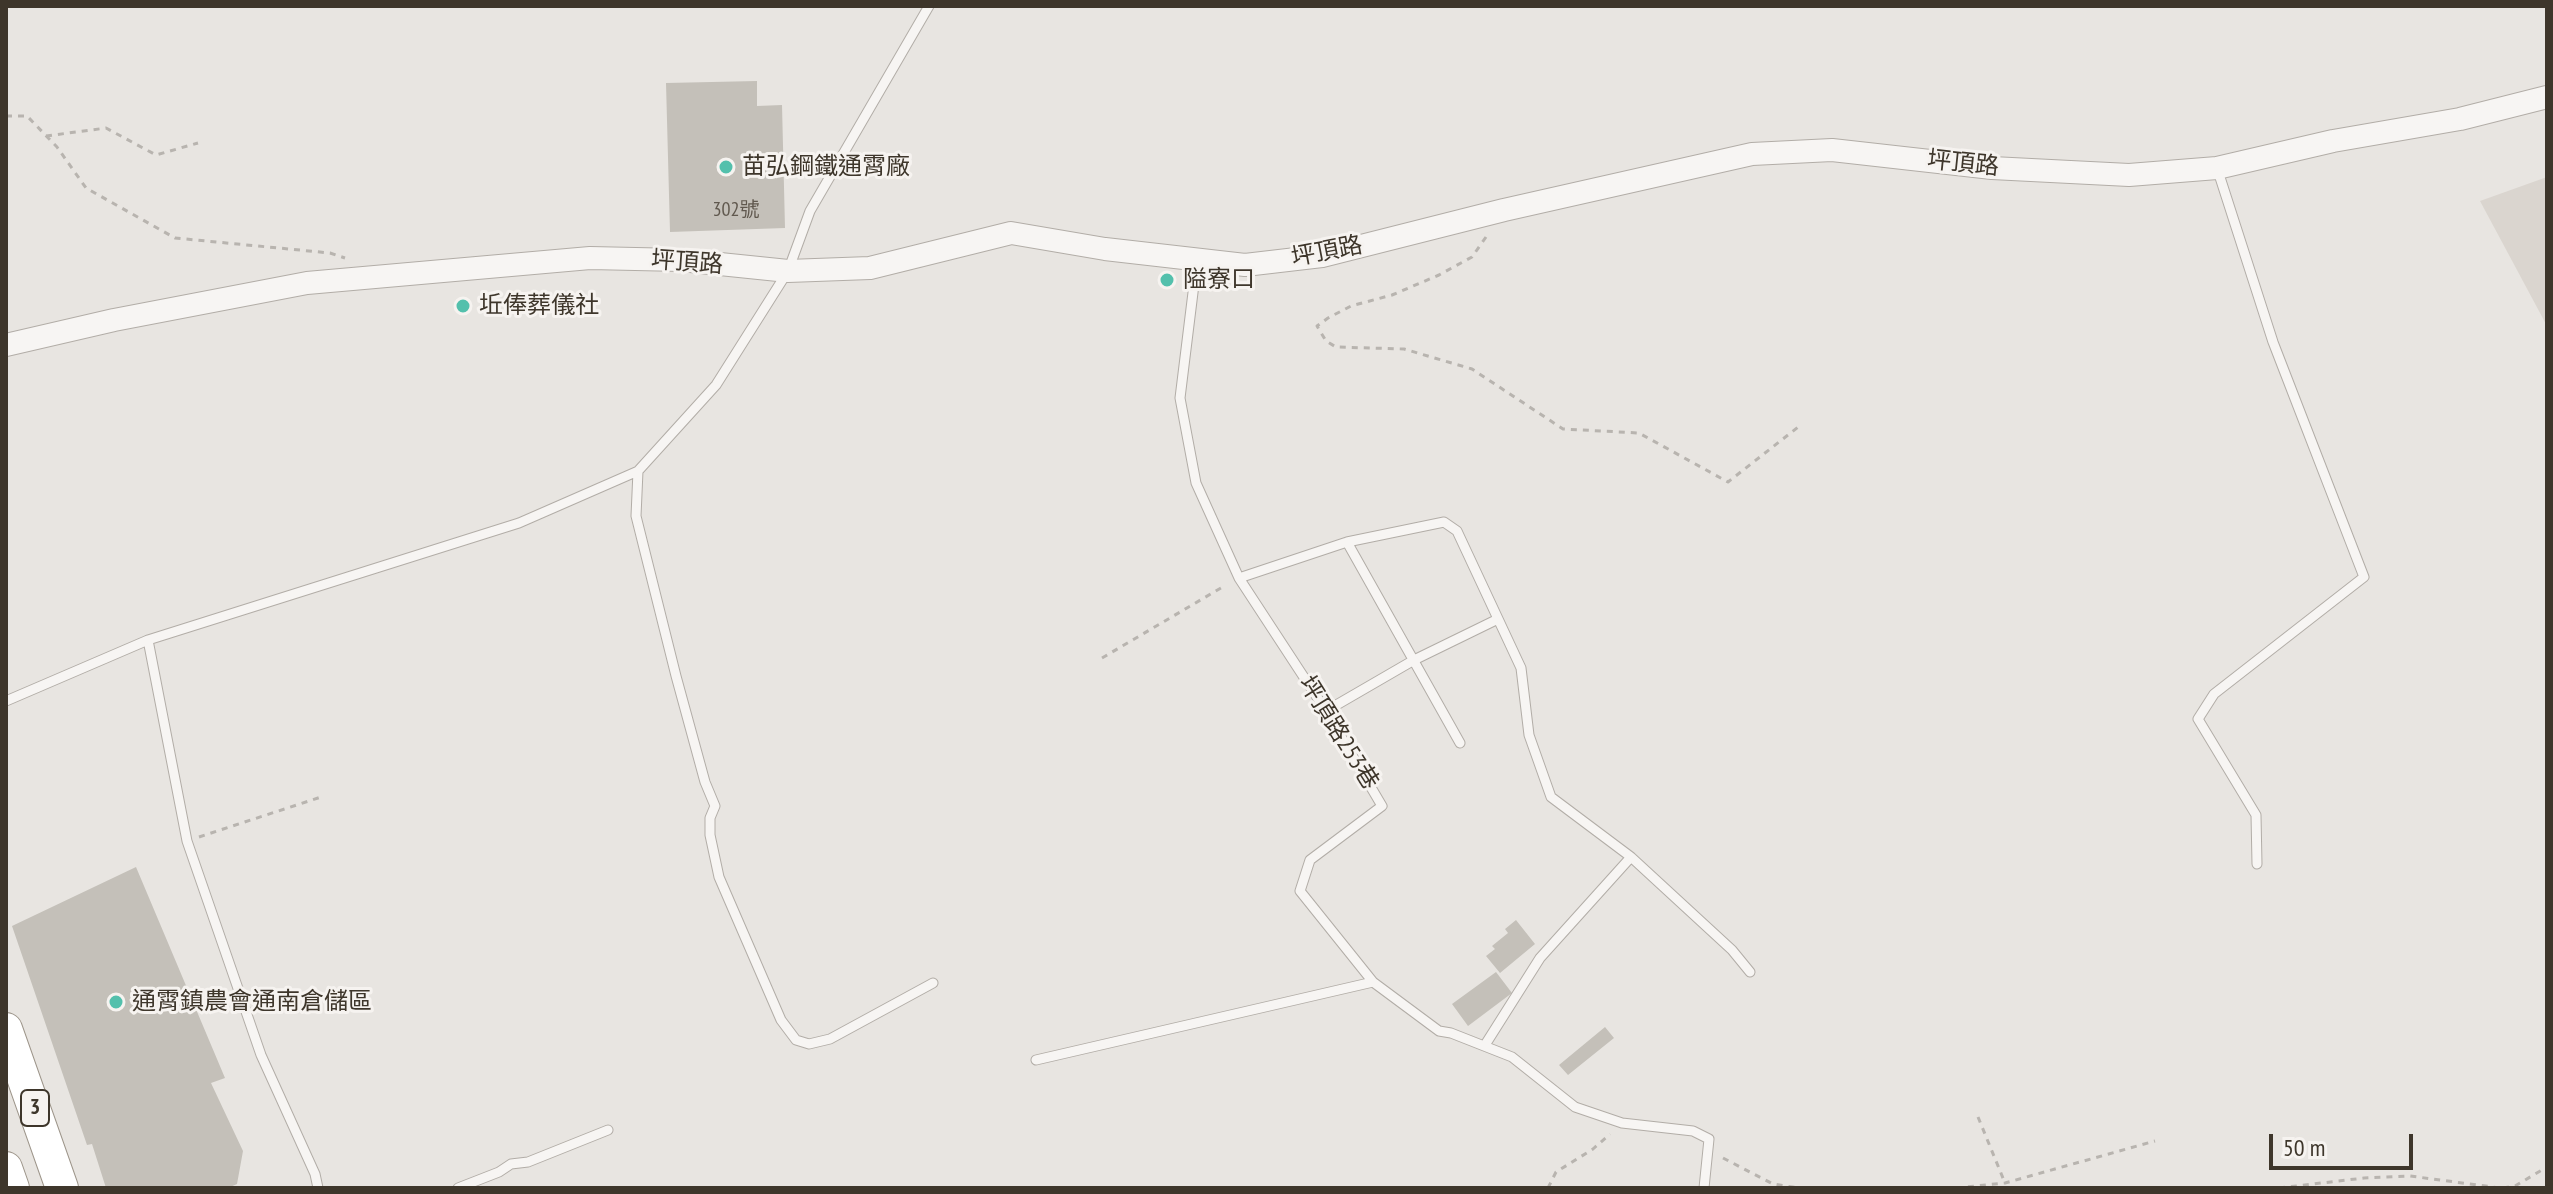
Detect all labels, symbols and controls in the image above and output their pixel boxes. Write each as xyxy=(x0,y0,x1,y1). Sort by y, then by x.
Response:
street label: 坪頂路 xyxy=(1926,146,2000,182)
place label: 苗弘鋼鐵通霄廠 xyxy=(742,153,910,181)
marker: 苗弘鋼鐵通霄廠 xyxy=(717,158,735,176)
house number: 302號 xyxy=(713,198,759,222)
street label: 坪頂路 xyxy=(1289,231,1365,273)
street label: 坪頂路 xyxy=(650,246,724,280)
place label: 隘寮口 xyxy=(1183,266,1255,294)
marker: 隘寮口 xyxy=(1158,271,1176,289)
place label: 坵俸葬儀社 xyxy=(479,292,599,320)
marker: 坵俸葬儀社 xyxy=(454,297,472,315)
street label: 坪頂路253巷 xyxy=(1292,671,1384,795)
place label: 通霄鎮農會通南倉儲區 xyxy=(132,988,372,1016)
marker: 通霄鎮農會通南倉儲區 xyxy=(107,993,125,1011)
road number: 3 xyxy=(21,1090,49,1126)
scale bar xyxy=(2273,1118,2417,1168)
text: 50 m xyxy=(2283,1132,2325,1163)

